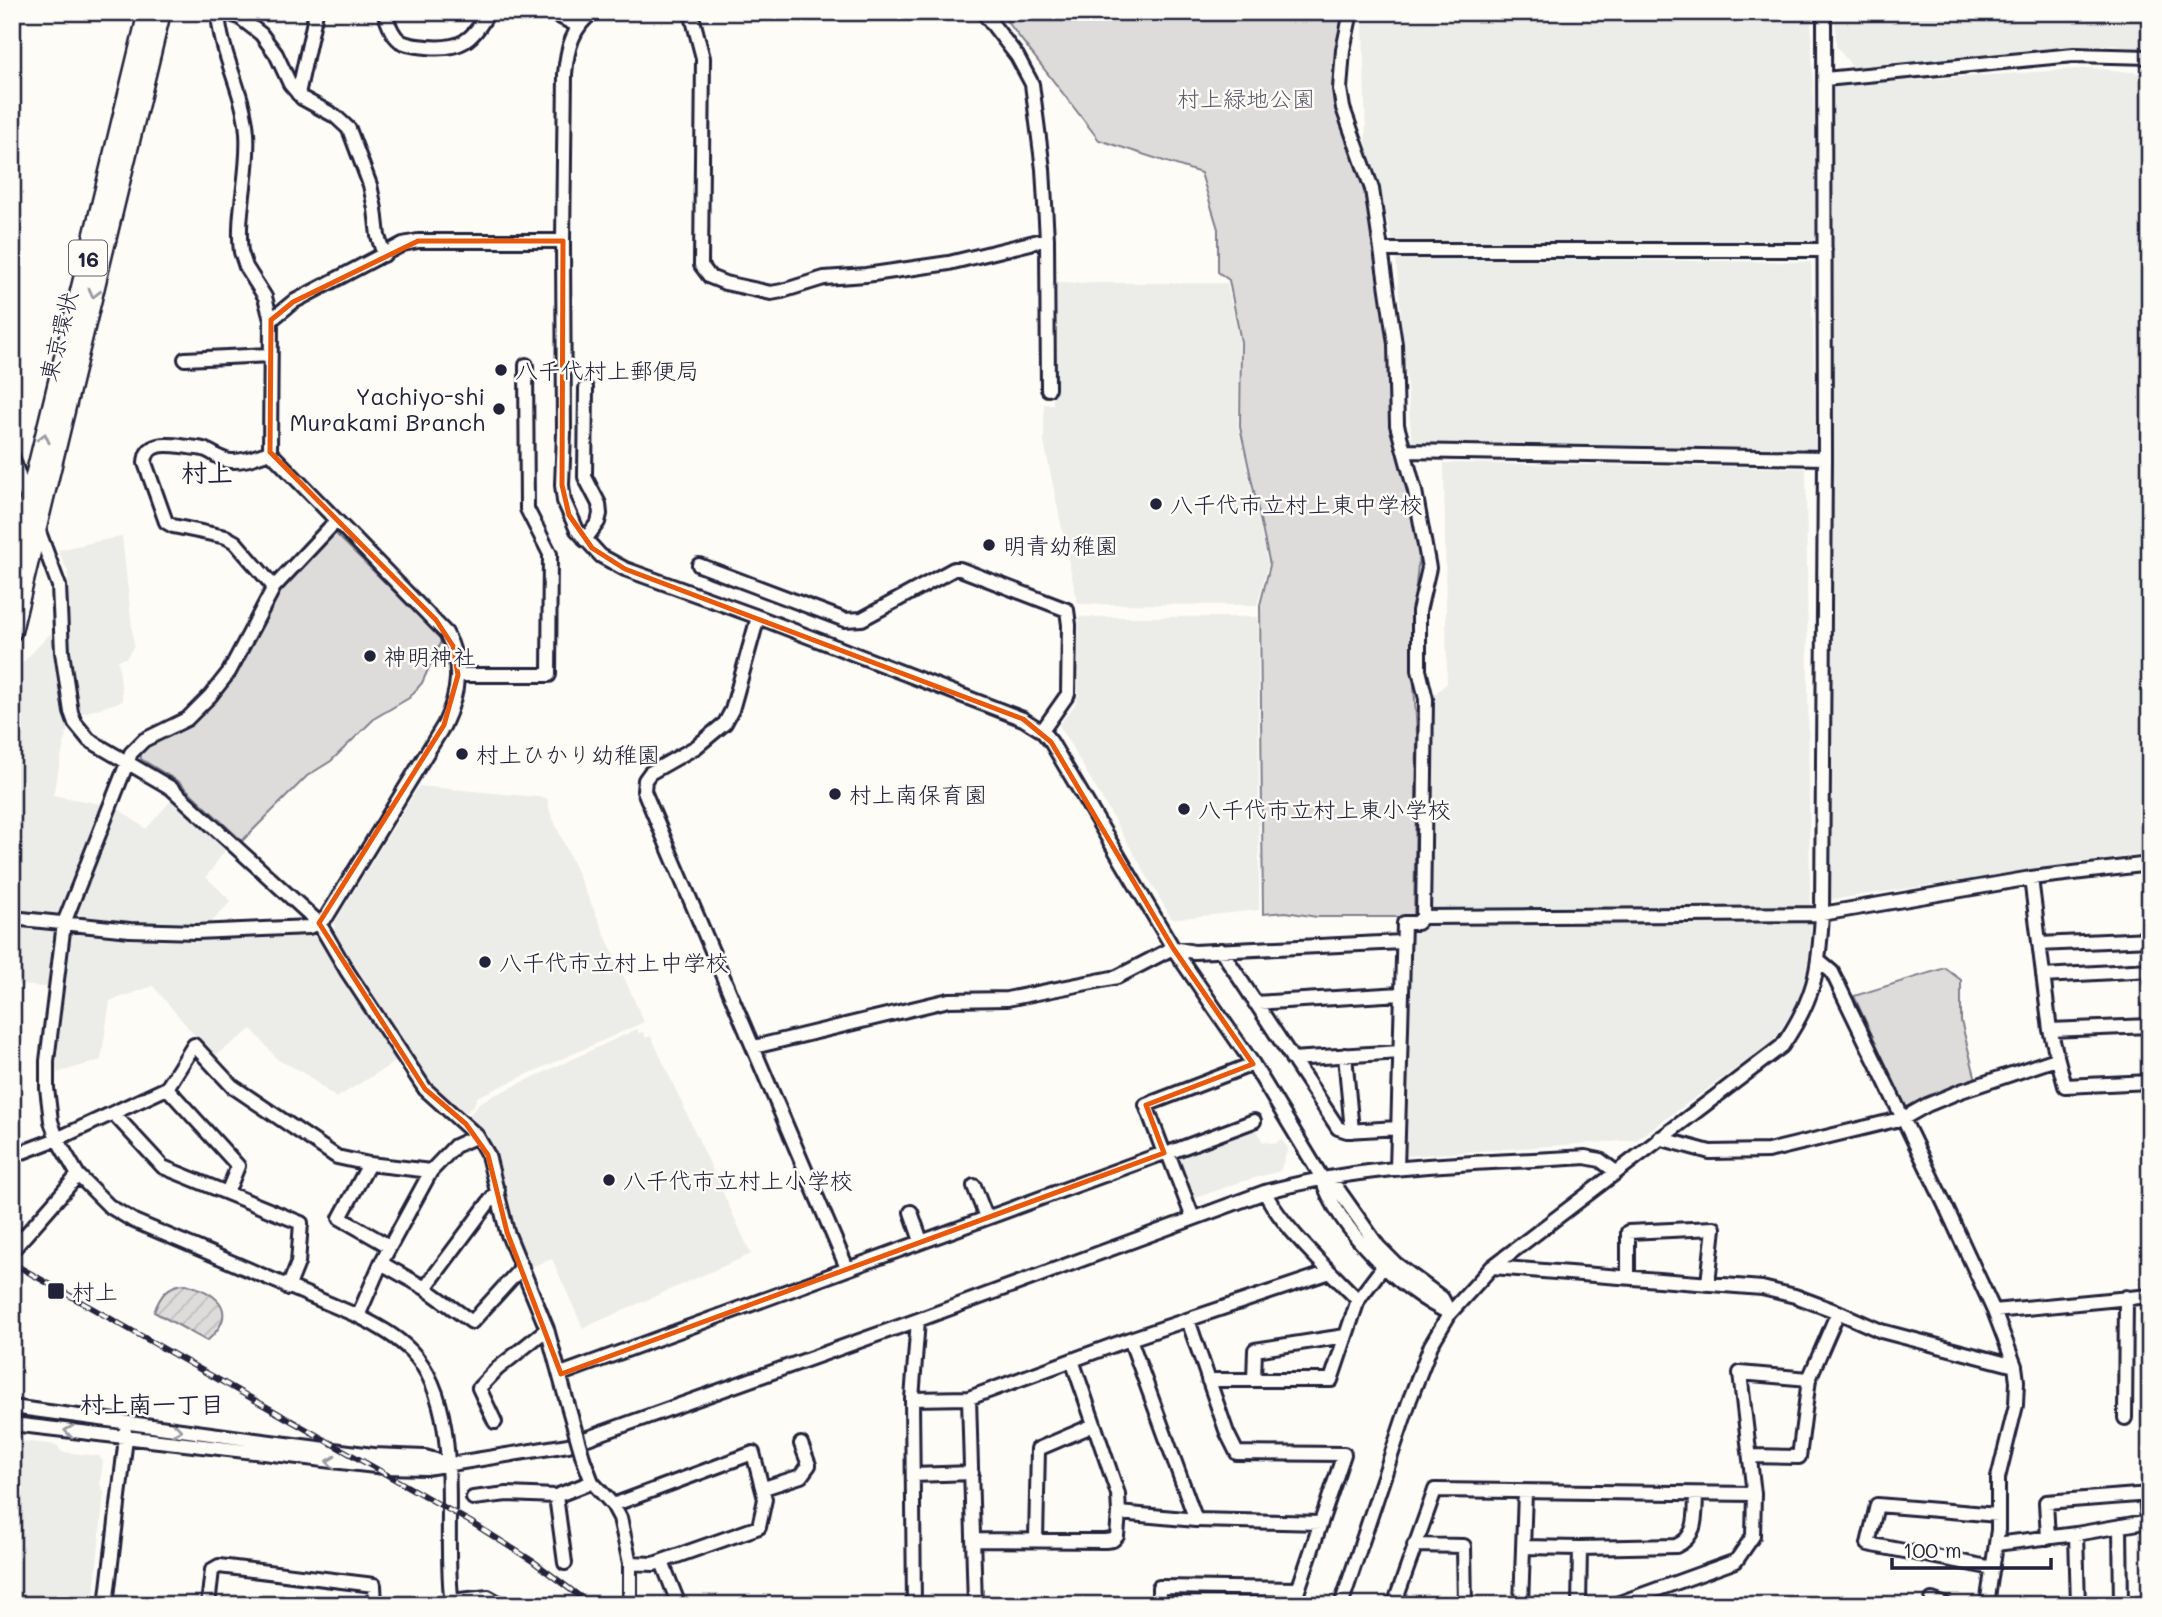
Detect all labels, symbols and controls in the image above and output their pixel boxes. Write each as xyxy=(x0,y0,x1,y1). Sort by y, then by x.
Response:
park label: 村上緑地公園 xyxy=(1177,83,1315,113)
road number: 16 xyxy=(69,240,107,276)
one-way arrow xyxy=(88,287,102,299)
street label: 東京環状 xyxy=(32,288,84,384)
place label: 八千代村上郵便局 xyxy=(515,355,699,385)
marker: 八千代村上郵便局 xyxy=(493,362,509,378)
place label: Yachiyo-shi Murakami Branch xyxy=(290,381,485,437)
marker: Yachiyo-shi Murakami Branch xyxy=(491,401,507,417)
one-way arrow xyxy=(36,432,50,444)
district label: 村上 xyxy=(181,455,233,489)
place label: 八千代市立村上東中学校 xyxy=(1170,489,1423,519)
marker: 八千代市立村上東中学校 xyxy=(1148,496,1164,512)
place label: 明青幼稚園 xyxy=(1003,530,1118,560)
marker: 明青幼稚園 xyxy=(981,537,997,553)
place label: 神明神社 xyxy=(384,641,476,671)
marker: 神明神社 xyxy=(362,648,378,664)
place label: 村上ひかり幼稚園 xyxy=(476,739,660,769)
marker: 村上ひかり幼稚園 xyxy=(454,746,470,762)
place label: 村上南保育園 xyxy=(849,779,987,809)
marker: 村上南保育園 xyxy=(827,786,843,802)
place label: 八千代市立村上東小学校 xyxy=(1198,794,1451,824)
marker: 八千代市立村上東小学校 xyxy=(1176,801,1192,817)
place label: 八千代市立村上中学校 xyxy=(499,947,729,977)
marker: 八千代市立村上中学校 xyxy=(477,954,493,970)
place label: 八千代市立村上小学校 xyxy=(623,1165,853,1195)
marker: 八千代市立村上小学校 xyxy=(601,1172,617,1188)
place label: 村上 xyxy=(72,1276,118,1306)
marker: 村上 xyxy=(46,1281,66,1301)
district label: 村上南一丁目 xyxy=(80,1388,224,1419)
one-way arrow xyxy=(171,1422,183,1437)
one-way arrow xyxy=(63,1424,75,1439)
one-way arrow xyxy=(325,1454,336,1469)
scale bar xyxy=(1892,1526,2052,1570)
text: 100 m xyxy=(1903,1536,1962,1563)

